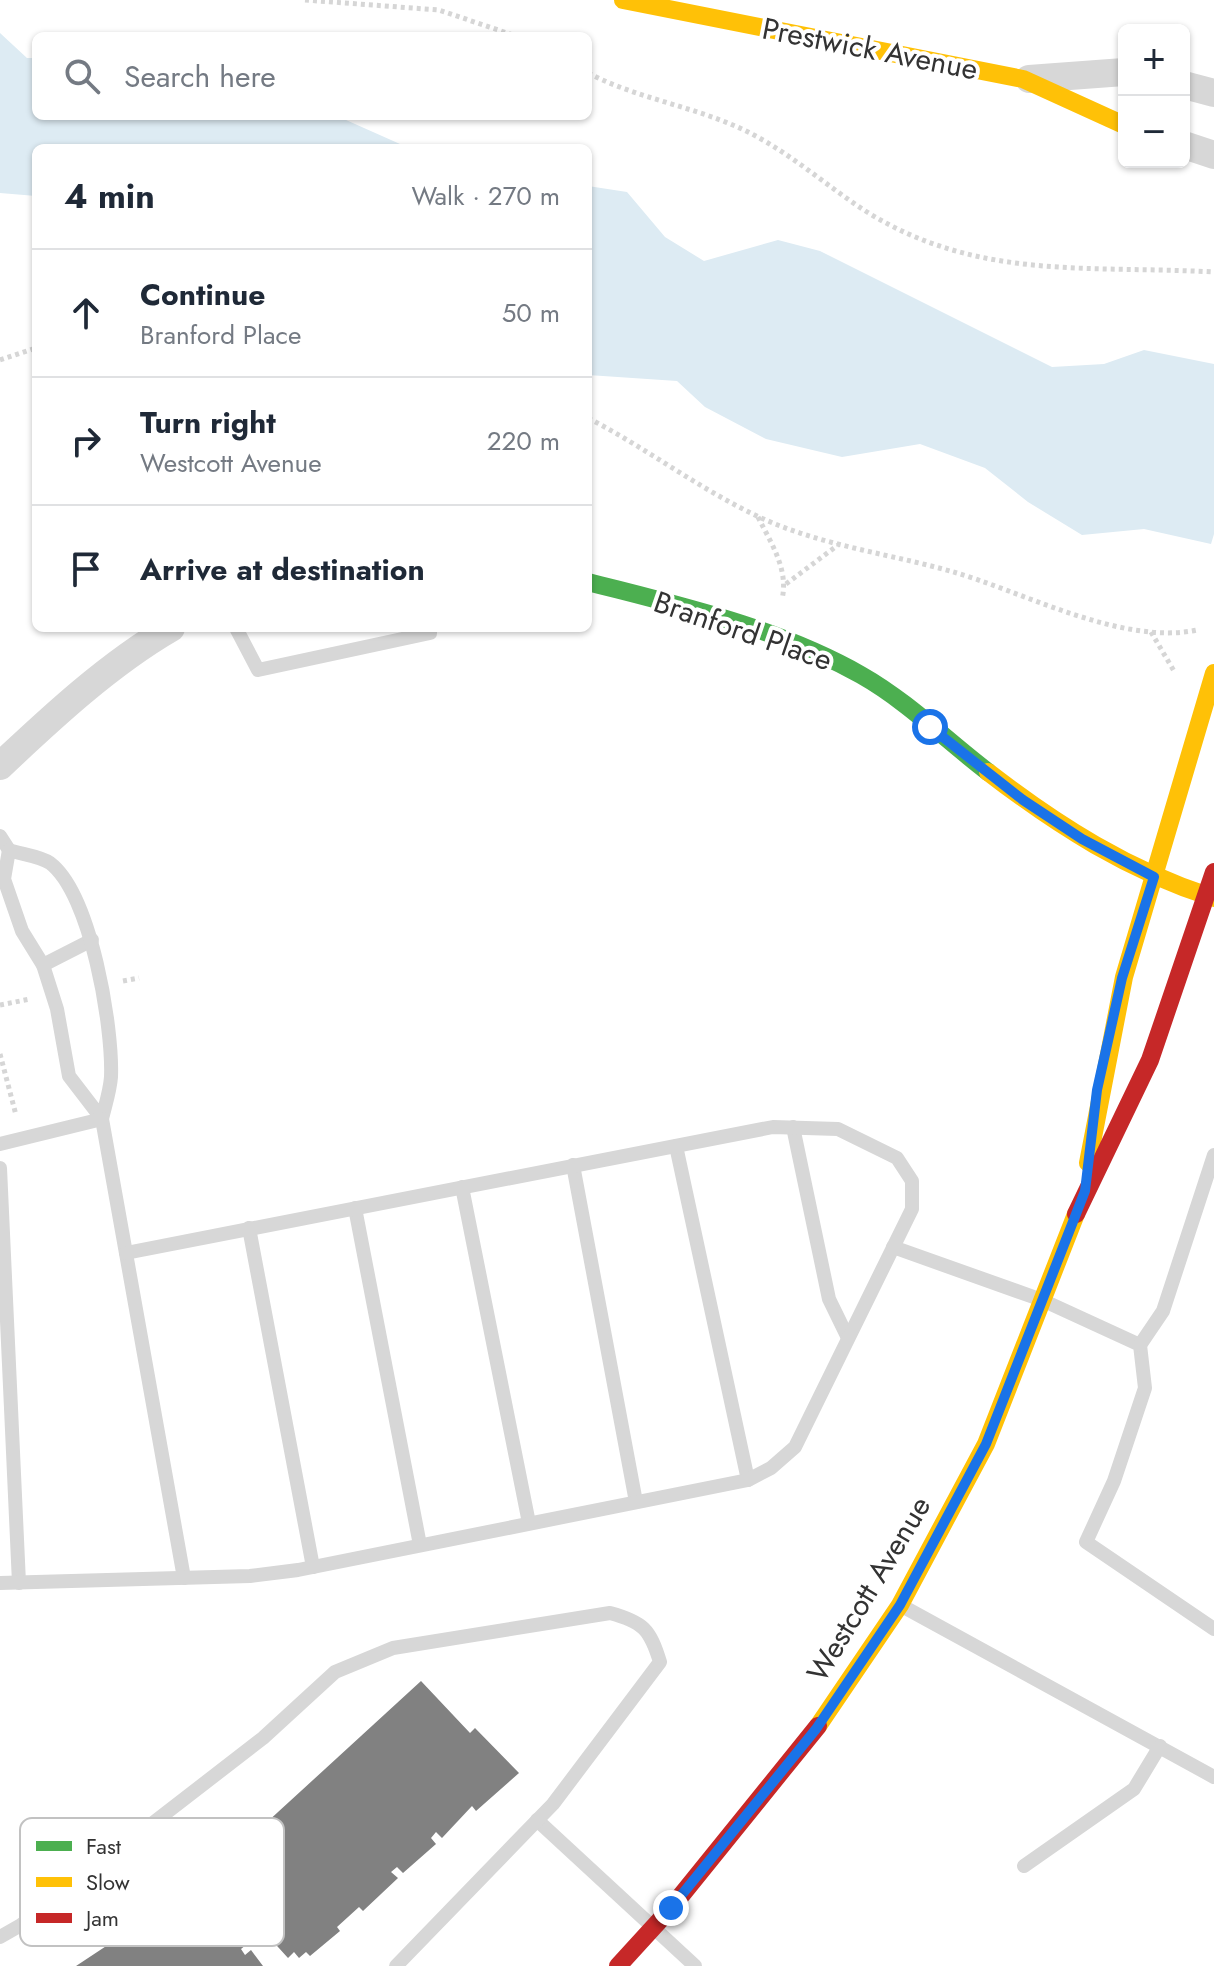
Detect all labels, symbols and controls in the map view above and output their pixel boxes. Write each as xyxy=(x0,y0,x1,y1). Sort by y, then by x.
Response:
street label: Prestwick Avenue xyxy=(759,7,982,90)
map controls xyxy=(1118,24,1190,168)
button: + xyxy=(1118,24,1190,96)
search box xyxy=(32,32,592,120)
icon: search xyxy=(60,54,104,98)
text: Search here xyxy=(124,55,276,98)
button: − xyxy=(1118,96,1190,168)
text: 4 min xyxy=(64,172,155,221)
text: Walk · 270 m xyxy=(411,177,560,215)
text: Continue xyxy=(140,273,266,316)
icon: ahead xyxy=(64,291,108,335)
text: 50 m xyxy=(502,294,560,332)
text: Branford Place xyxy=(140,316,301,354)
text: Turn right xyxy=(140,401,276,444)
icon: right xyxy=(64,419,108,463)
text: 220 m xyxy=(487,422,560,460)
text: Westcott Avenue xyxy=(140,444,322,482)
icon: arrive xyxy=(64,547,108,591)
text: Arrive at destination xyxy=(140,548,425,591)
street label: Branford Place xyxy=(648,580,838,681)
route start xyxy=(912,709,948,745)
street label: Westcott Avenue xyxy=(796,1488,941,1690)
legend xyxy=(20,1818,284,1946)
text: Fast xyxy=(86,1830,122,1862)
text: Slow xyxy=(86,1866,130,1898)
route end xyxy=(653,1890,689,1926)
text: Jam xyxy=(83,1902,119,1934)

